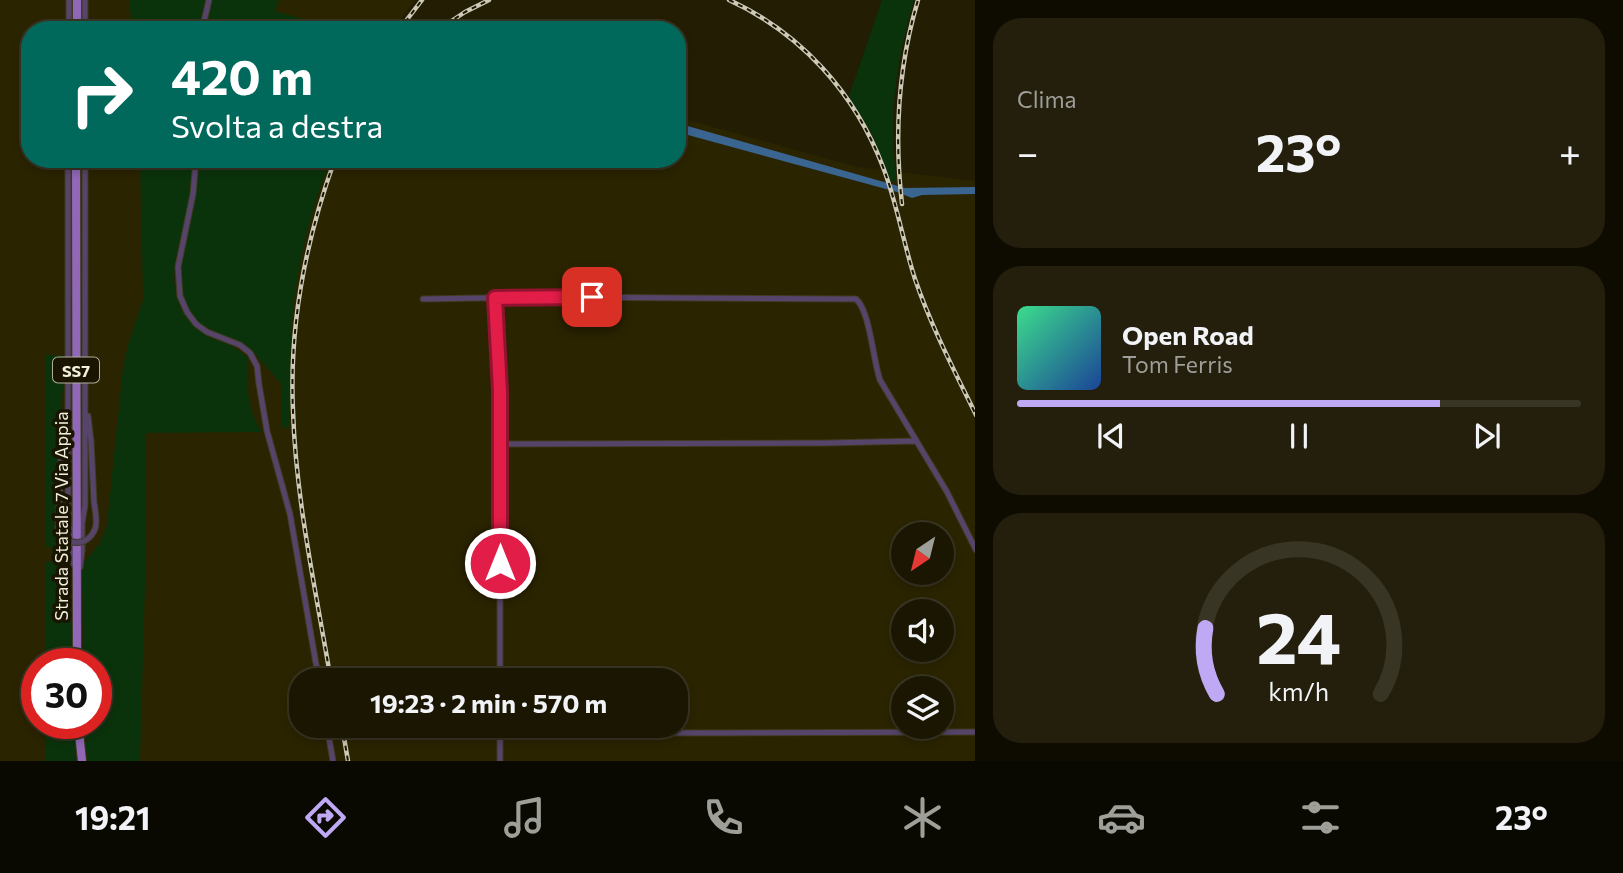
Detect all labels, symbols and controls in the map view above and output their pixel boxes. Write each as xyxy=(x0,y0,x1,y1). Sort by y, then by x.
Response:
text: 420 m xyxy=(171,45,313,105)
icon: right xyxy=(56,49,147,140)
text: Clima xyxy=(1017,85,1077,113)
text: Svolta a destra xyxy=(171,105,383,145)
text: 23° xyxy=(1256,119,1342,183)
text: − xyxy=(1017,128,1039,175)
text: + xyxy=(1559,128,1581,175)
pin xyxy=(562,267,622,327)
icon: arrive xyxy=(573,278,611,316)
text: Open Road xyxy=(1122,319,1254,350)
text: Tom Ferris xyxy=(1122,350,1233,378)
road number: SS7 xyxy=(53,358,99,382)
street label: Strada Statale 7 Via Appia xyxy=(50,411,72,621)
icon: previous xyxy=(1092,417,1130,455)
icon: pause xyxy=(1280,417,1318,455)
icon: next xyxy=(1468,417,1506,455)
north arrow xyxy=(891,522,954,584)
map controls xyxy=(891,522,954,739)
position arrow xyxy=(463,526,537,600)
text: 24 xyxy=(1256,591,1342,680)
button: sound xyxy=(891,599,954,662)
speed limit sign: 30 xyxy=(21,648,112,739)
button: layers xyxy=(891,676,954,739)
text: km/h xyxy=(1269,676,1329,706)
text: 19:23 · 2 min · 570 m xyxy=(370,687,607,718)
icon: directions xyxy=(301,793,350,842)
icon: music xyxy=(500,793,549,842)
icon: phone xyxy=(699,793,748,842)
icon: climate xyxy=(898,793,947,842)
icon: car xyxy=(1097,793,1146,842)
icon: filters xyxy=(1296,793,1345,842)
text: 19:21 xyxy=(75,797,150,837)
text: 23° xyxy=(1495,797,1548,837)

